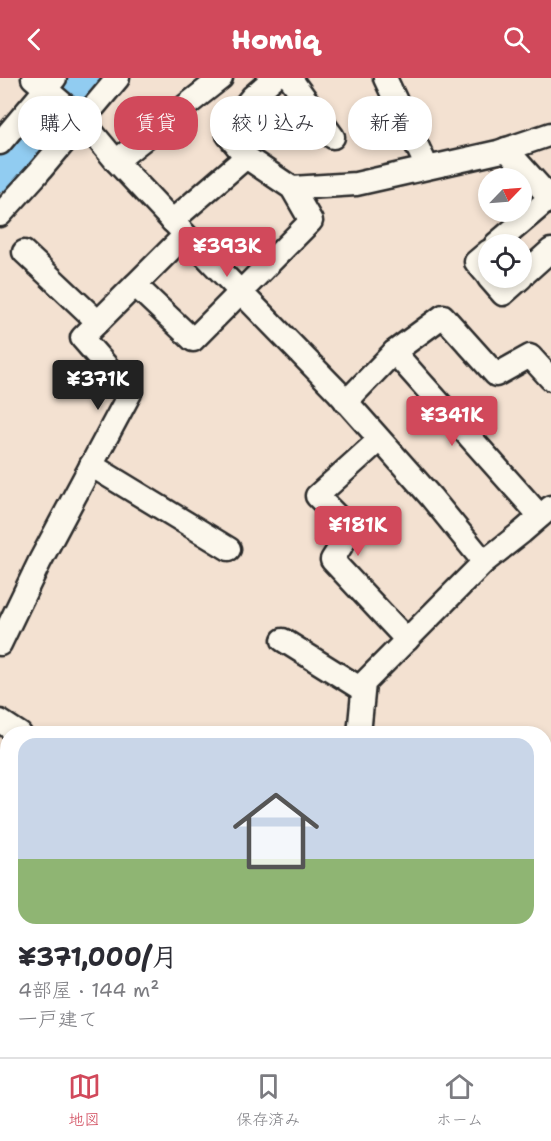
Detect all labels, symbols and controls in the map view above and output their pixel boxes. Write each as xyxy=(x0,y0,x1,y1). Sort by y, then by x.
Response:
text: Homiq xyxy=(231,21,320,58)
icon: back xyxy=(18,23,51,56)
icon: search xyxy=(500,23,533,56)
chip: 購入 xyxy=(18,96,102,150)
chip: 賃貸 xyxy=(114,96,198,150)
chip: 絞り込み xyxy=(210,96,336,150)
chip: 新着 xyxy=(348,96,432,150)
north arrow xyxy=(478,168,532,222)
map controls xyxy=(478,168,532,288)
pin: ¥393K xyxy=(185,227,269,278)
text: ¥393K xyxy=(193,233,261,259)
button: locate xyxy=(478,234,532,288)
pin: ¥371K xyxy=(56,360,140,411)
text: ¥371K xyxy=(67,366,130,392)
pin: ¥341K xyxy=(410,396,494,447)
text: ¥341K xyxy=(420,402,484,428)
pin: ¥181K xyxy=(316,506,400,557)
text: ¥181K xyxy=(329,512,387,538)
icon: home xyxy=(222,777,330,885)
text: ¥371,000/月 xyxy=(18,939,178,974)
text: 4部屋 · 144 m² xyxy=(18,977,159,1003)
text: 一戸建て xyxy=(18,1006,98,1032)
tab: 地図 xyxy=(68,1070,101,1130)
tab: 保存済み xyxy=(236,1070,300,1130)
tab: ホーム xyxy=(436,1070,483,1130)

